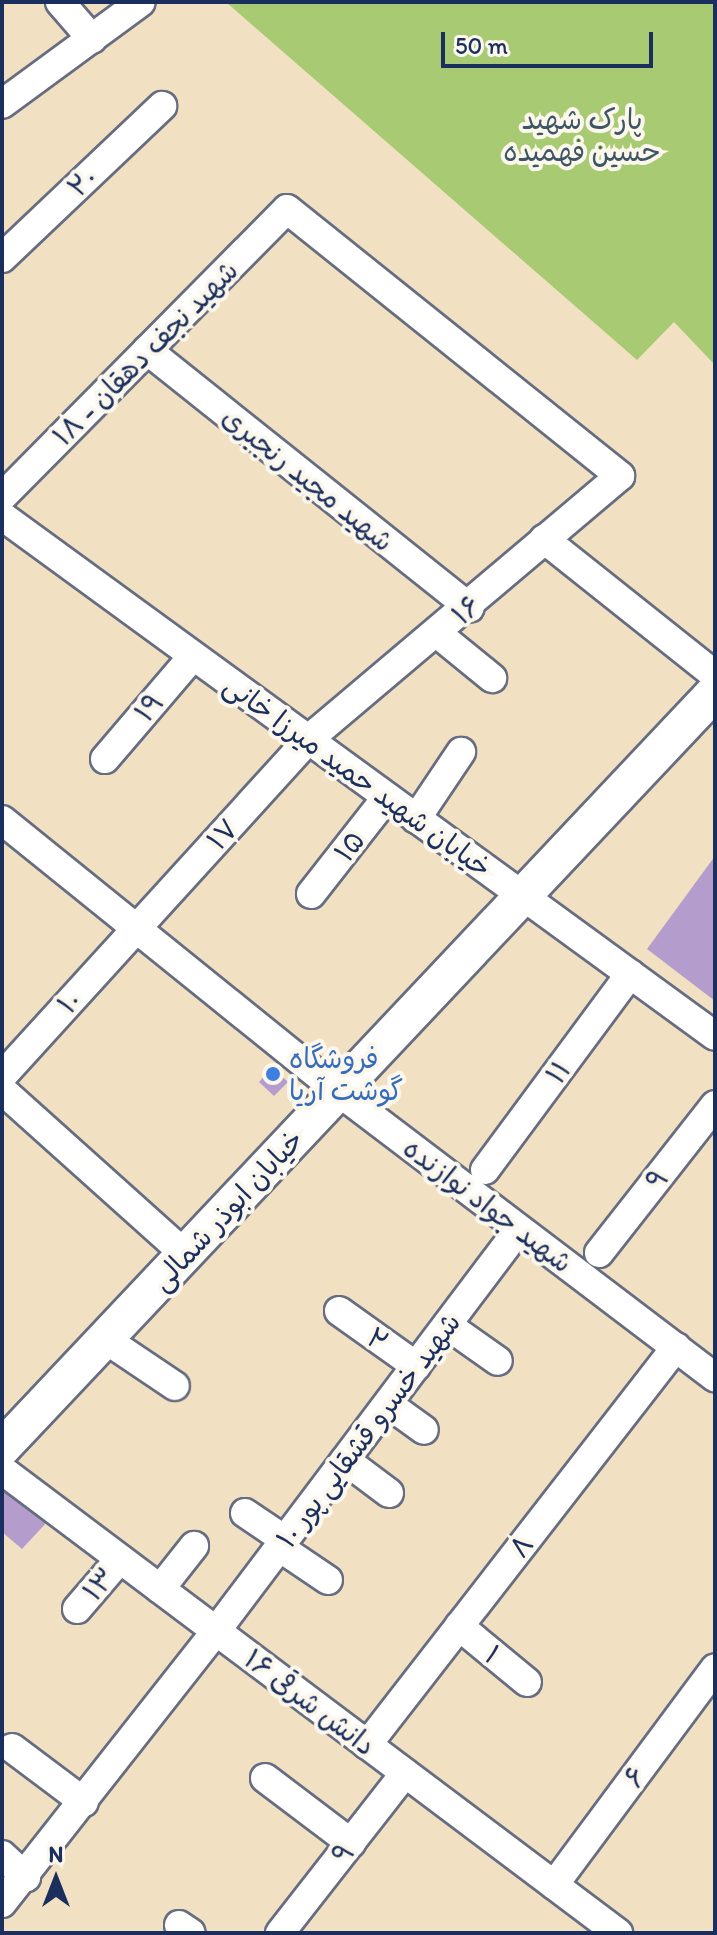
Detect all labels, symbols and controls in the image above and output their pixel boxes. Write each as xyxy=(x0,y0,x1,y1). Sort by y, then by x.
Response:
scale bar xyxy=(445,16,657,66)
text: 50 m xyxy=(455,31,508,60)
park label: پارک شهید حسین فهمیده xyxy=(503,102,661,168)
street label: ۲۰ xyxy=(60,160,104,204)
street label: شهید نجف دهقان - ۱۸ xyxy=(45,253,245,453)
street label: شهید مجید رنجبری xyxy=(216,400,400,558)
street label: ۱۶ xyxy=(445,588,487,632)
street label: خیابان شهید حمید میرزا خانی xyxy=(218,668,498,884)
street label: ۱۹ xyxy=(127,686,171,728)
street label: ۱۷ xyxy=(200,812,244,856)
street label: ۱۵ xyxy=(327,824,371,868)
street label: ۱۰ xyxy=(50,984,88,1020)
place label: فروشگاه گوشت آریا xyxy=(289,1041,403,1107)
street label: ۱۱ xyxy=(538,1054,578,1090)
marker: فروشگاه گوشت آریا xyxy=(264,1065,282,1083)
street label: خیابان ابوذر شمالی xyxy=(144,1123,310,1297)
street label: شهید جواد نوازنده xyxy=(397,1131,579,1279)
street label: ۹ xyxy=(638,1162,676,1196)
street label: شهید خسرو قشقایی پور ۱۰ xyxy=(269,1306,467,1554)
street label: ۲ xyxy=(361,1320,395,1358)
street label: ۸ xyxy=(502,1528,540,1564)
street label: ۱۳ xyxy=(75,1560,123,1608)
street label: ۱ xyxy=(478,1638,508,1670)
street label: دانش شرقی ۱۶ xyxy=(238,1642,382,1762)
street label: ۶ xyxy=(616,1760,654,1794)
street label: ۹ xyxy=(324,1836,362,1870)
north arrow xyxy=(16,1839,96,1919)
text: N xyxy=(49,1841,63,1868)

